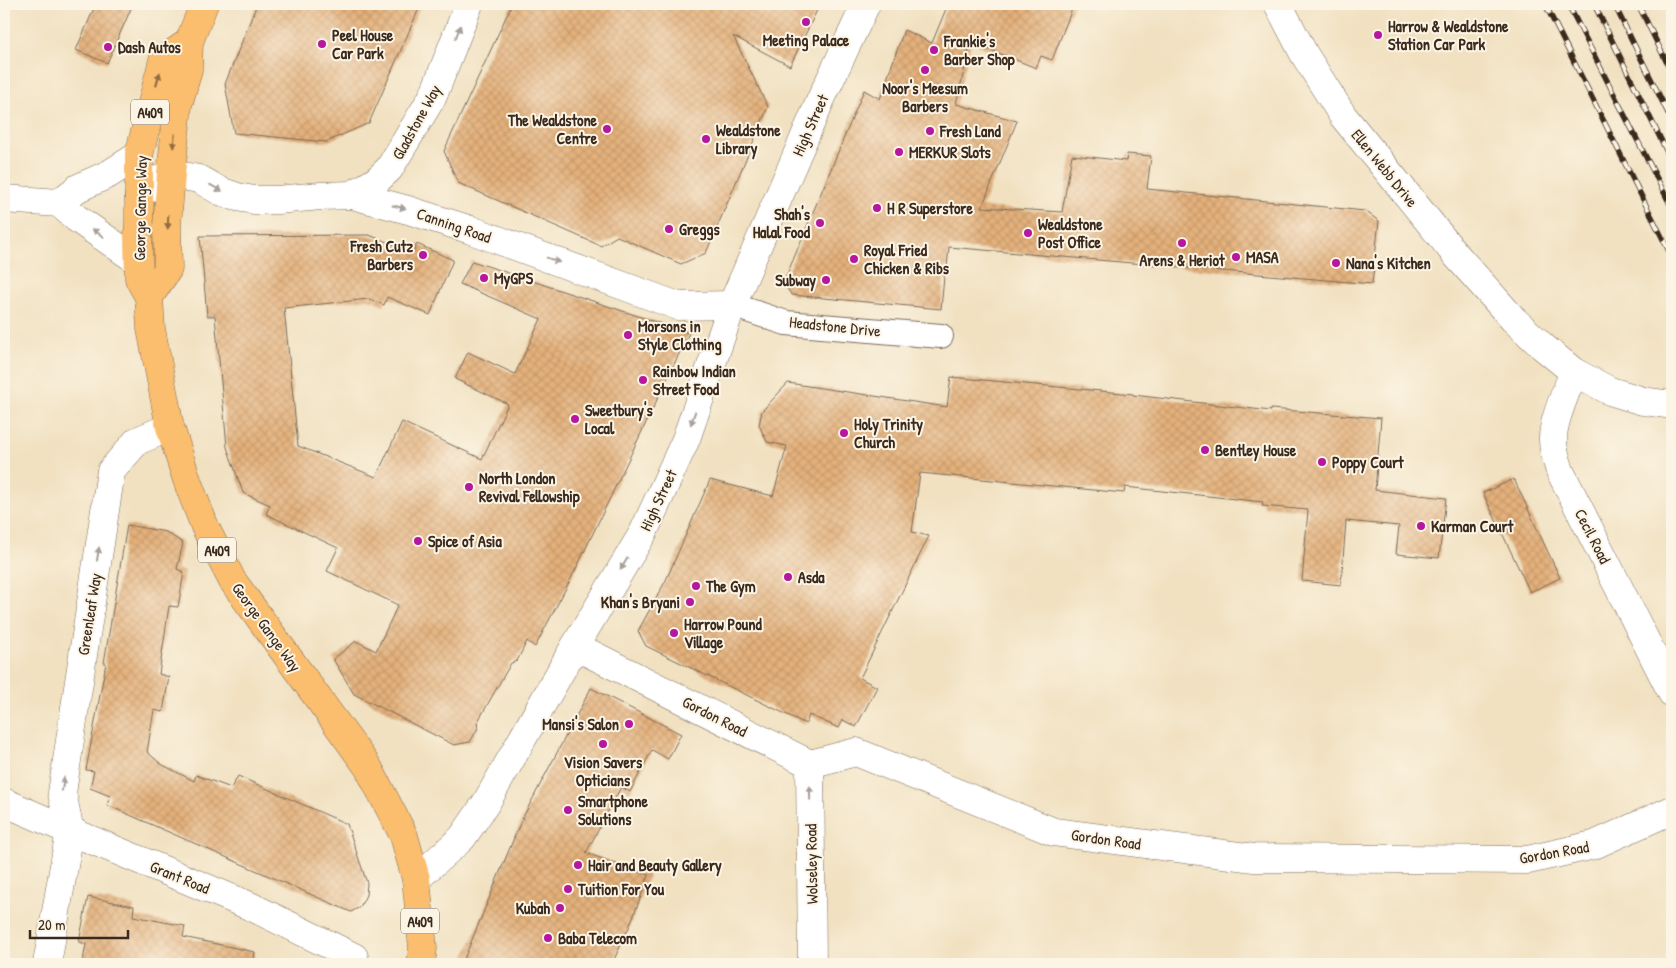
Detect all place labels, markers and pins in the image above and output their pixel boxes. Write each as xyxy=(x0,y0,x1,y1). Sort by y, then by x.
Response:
place label: Harrow & Wealdstone Station Car Park xyxy=(1388,15,1509,55)
marker: Meeting Palace xyxy=(800,16,812,28)
place label: Peel House Car Park xyxy=(332,24,394,64)
place label: Meeting Palace xyxy=(763,29,850,52)
marker: Harrow & Wealdstone Station Car Park xyxy=(1372,29,1384,41)
place label: Frankie's Barber Shop xyxy=(943,30,1015,71)
place label: Dash Autos xyxy=(118,36,182,58)
marker: Peel House Car Park xyxy=(316,38,328,50)
marker: Dash Autos xyxy=(102,41,114,53)
marker: Frankie's Barber Shop xyxy=(928,44,940,56)
marker: Noor's Meesum Barbers xyxy=(919,64,931,76)
place label: Noor's Meesum Barbers xyxy=(882,77,968,117)
place label: The Wealdstone Centre xyxy=(507,109,598,149)
place label: Wealdstone Library xyxy=(716,119,781,160)
place label: Fresh Land xyxy=(939,120,1002,142)
marker: The Wealdstone Centre xyxy=(601,123,613,135)
marker: Fresh Land xyxy=(924,125,936,137)
marker: Wealdstone Library xyxy=(700,133,712,145)
place label: MERKUR Slots xyxy=(909,141,992,163)
marker: MERKUR Slots xyxy=(893,146,905,158)
place label: H R Superstore xyxy=(887,197,974,220)
marker: H R Superstore xyxy=(871,202,883,214)
place label: Shah's Halal Food xyxy=(753,203,811,243)
place label: Wealdstone Post Office xyxy=(1038,213,1103,253)
marker: Shah's Halal Food xyxy=(814,217,826,229)
place label: Greggs xyxy=(679,218,720,241)
marker: Greggs xyxy=(663,223,675,235)
marker: Wealdstone Post Office xyxy=(1022,227,1034,239)
place label: Fresh Cutz Barbers xyxy=(349,235,414,275)
marker: Arens & Heriot xyxy=(1176,237,1188,249)
place label: Royal Fried Chicken & Ribs xyxy=(864,239,950,279)
place label: MASA xyxy=(1246,246,1279,268)
marker: Fresh Cutz Barbers xyxy=(417,249,429,261)
place label: Arens & Heriot xyxy=(1139,249,1225,271)
marker: MASA xyxy=(1230,251,1242,263)
place label: Nana's Kitchen xyxy=(1346,252,1431,274)
marker: Royal Fried Chicken & Ribs xyxy=(848,253,860,265)
marker: Nana's Kitchen xyxy=(1330,257,1342,269)
place label: MyGPS xyxy=(494,267,534,290)
place label: Subway xyxy=(775,269,816,292)
marker: MyGPS xyxy=(478,272,490,284)
marker: Subway xyxy=(820,274,832,286)
place label: Morsons in Style Clothing xyxy=(638,315,722,356)
marker: Morsons in Style Clothing xyxy=(622,329,634,341)
place label: Rainbow Indian Street Food xyxy=(653,360,736,400)
marker: Rainbow Indian Street Food xyxy=(637,374,649,386)
place label: Sweetbury's Local xyxy=(585,399,654,439)
marker: Sweetbury's Local xyxy=(569,413,581,425)
place label: Holy Trinity Church xyxy=(854,413,923,453)
marker: Holy Trinity Church xyxy=(838,427,850,439)
place label: Bentley House xyxy=(1215,439,1297,462)
marker: Bentley House xyxy=(1199,444,1211,456)
place label: Poppy Court xyxy=(1332,451,1404,474)
marker: Poppy Court xyxy=(1316,456,1328,468)
place label: North London Revival Fellowship xyxy=(479,467,580,508)
marker: North London Revival Fellowship xyxy=(463,481,475,493)
place label: Karman Court xyxy=(1431,515,1514,537)
marker: Karman Court xyxy=(1415,520,1427,532)
place label: Spice of Asia xyxy=(428,530,502,553)
marker: Spice of Asia xyxy=(412,535,424,547)
place label: Asda xyxy=(798,566,825,588)
marker: Asda xyxy=(782,571,794,583)
place label: The Gym xyxy=(705,575,756,598)
marker: The Gym xyxy=(690,580,702,592)
place label: Khan's Bryani xyxy=(601,591,680,614)
marker: Khan's Bryani xyxy=(684,596,696,608)
place label: Harrow Pound Village xyxy=(684,613,762,654)
marker: Harrow Pound Village xyxy=(668,627,680,639)
place label: Mansi's Salon xyxy=(542,713,619,735)
marker: Mansi's Salon xyxy=(623,718,635,730)
marker: Vision Savers Opticians xyxy=(597,738,609,750)
place label: Vision Savers Opticians xyxy=(564,751,643,792)
place label: Smartphone Solutions xyxy=(578,790,648,830)
marker: Smartphone Solutions xyxy=(562,804,574,816)
place label: Hair and Beauty Gallery xyxy=(588,854,722,877)
marker: Hair and Beauty Gallery xyxy=(572,859,584,871)
place label: Tuition For You xyxy=(577,878,665,900)
marker: Tuition For You xyxy=(562,883,574,895)
place label: Kubah xyxy=(516,897,550,919)
marker: Kubah xyxy=(554,902,566,914)
place label: Baba Telecom xyxy=(558,927,637,949)
marker: Baba Telecom xyxy=(542,932,554,944)

